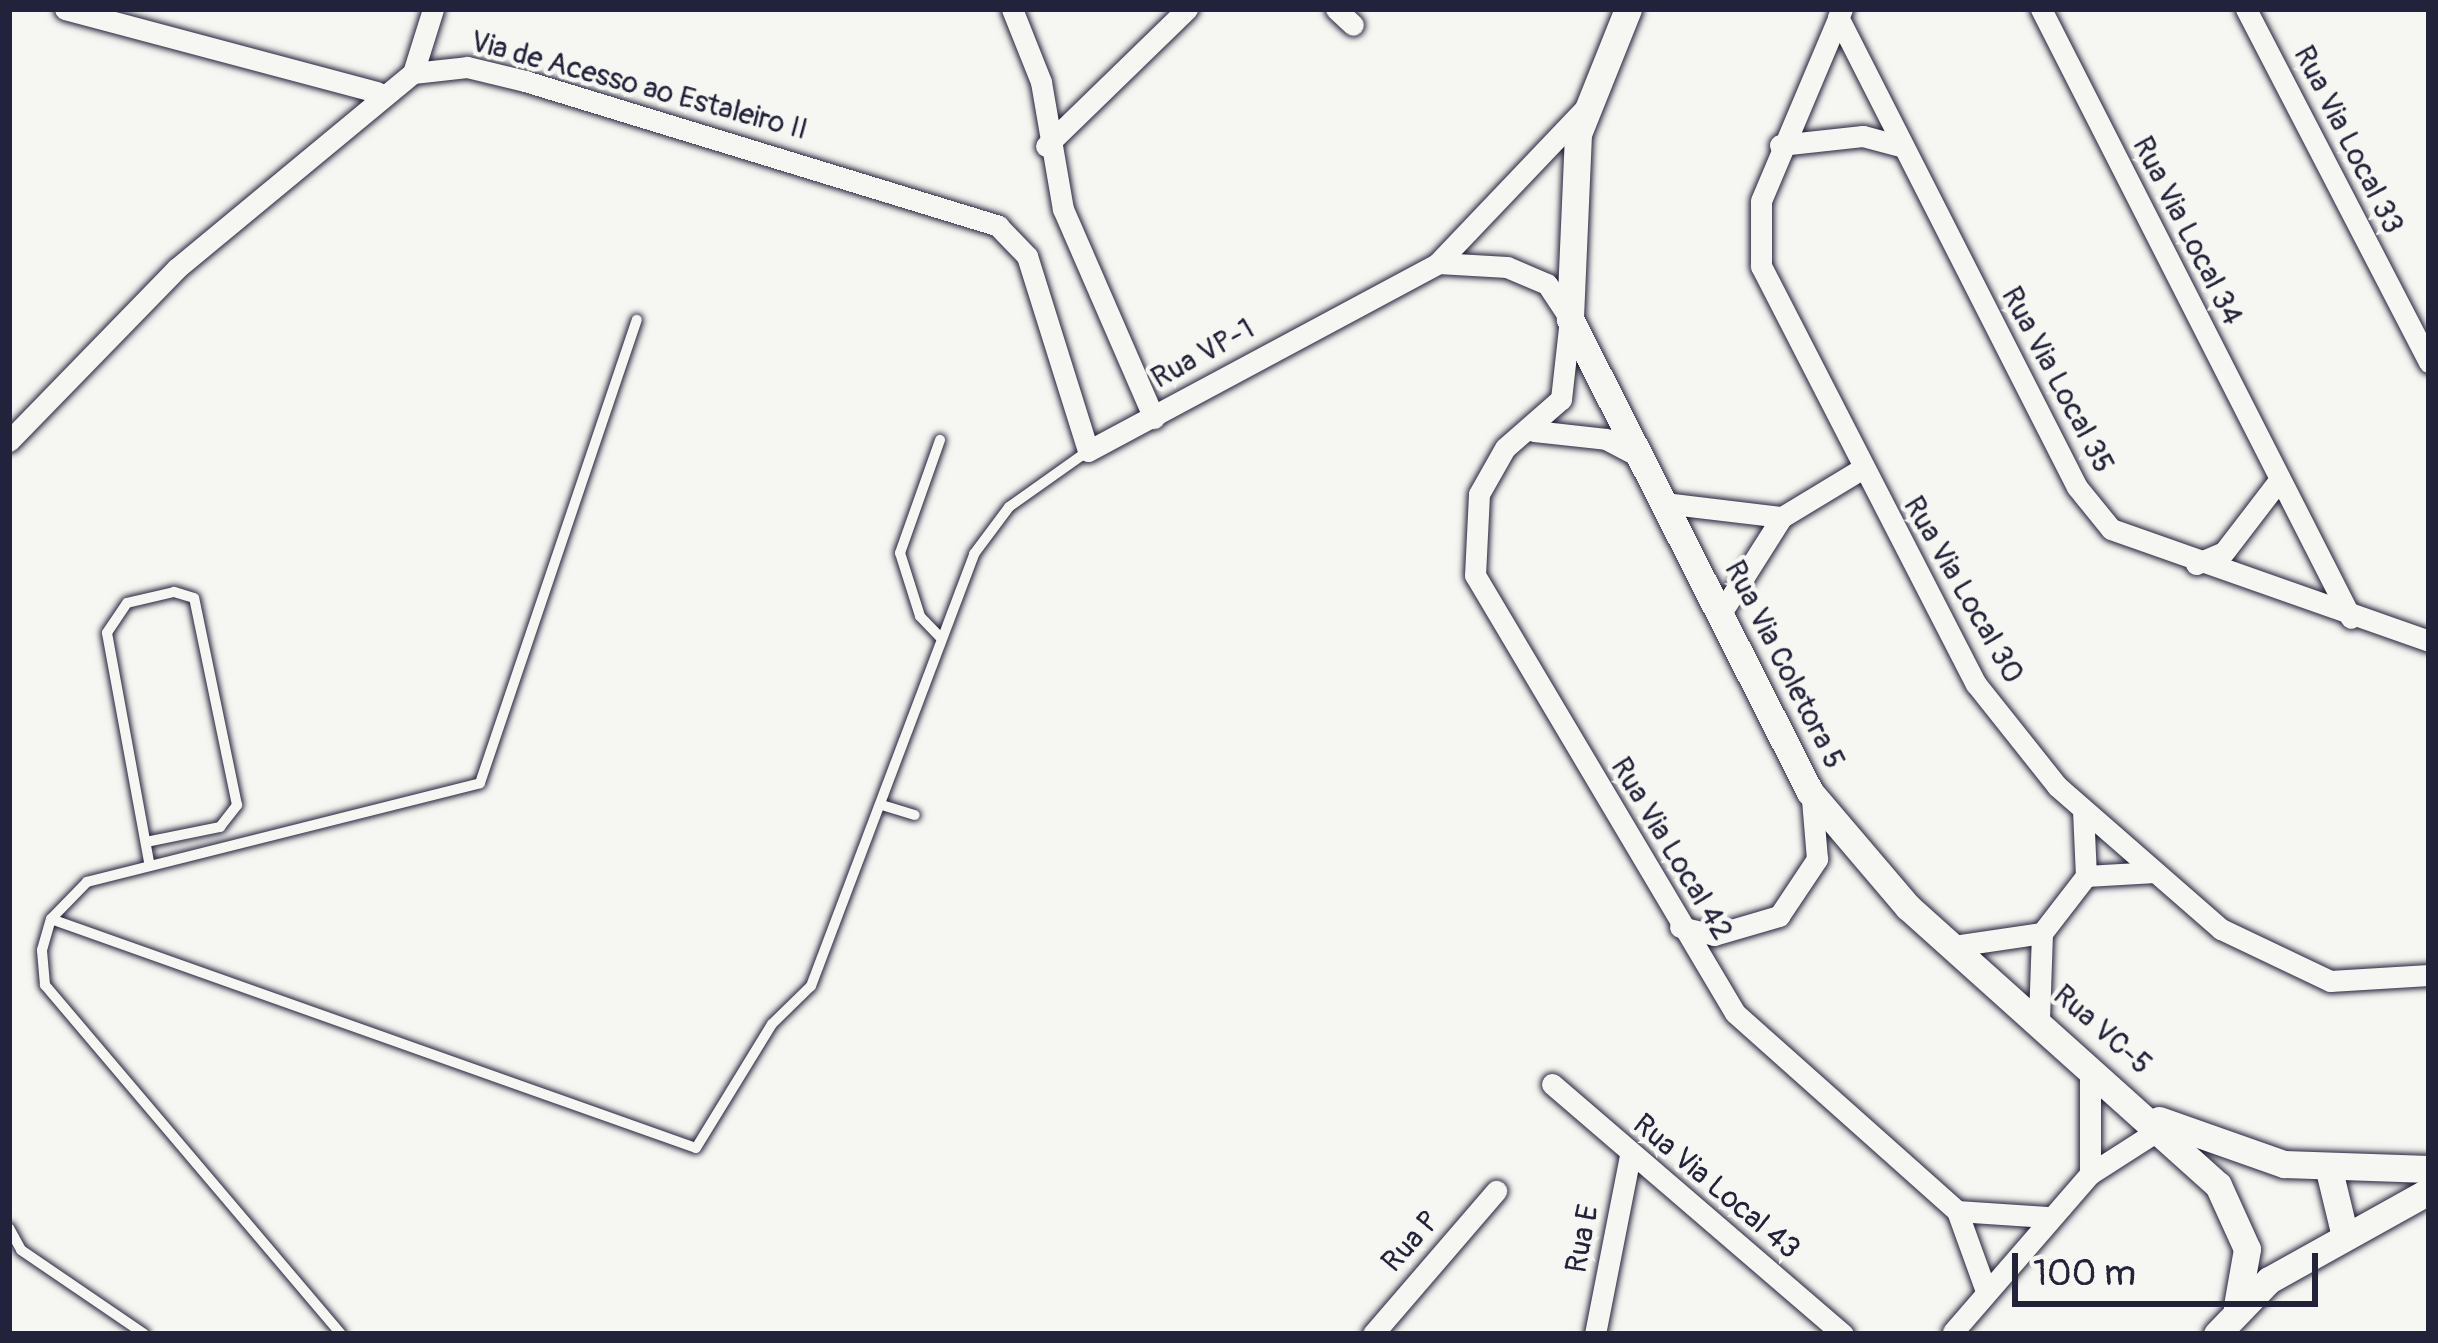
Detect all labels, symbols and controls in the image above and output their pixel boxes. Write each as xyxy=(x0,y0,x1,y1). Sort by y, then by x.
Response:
street label: Via de Acesso ao Estaleiro II xyxy=(466,24,812,148)
street label: Rua Via Local 33 xyxy=(2285,40,2411,240)
street label: Rua Via Local 34 xyxy=(2124,131,2250,331)
street label: Rua Via Local 35 xyxy=(1993,281,2121,479)
street label: Rua VP-1 xyxy=(1145,311,1261,397)
street label: Rua Via Local 30 xyxy=(1895,490,2031,690)
street label: Rua Via Coletora 5 xyxy=(1716,555,1852,775)
street label: Rua Via Local 42 xyxy=(1602,751,1740,947)
street label: Rua VC-5 xyxy=(2045,978,2159,1082)
street label: Rua Via Local 43 xyxy=(1625,1107,1807,1267)
street label: Rua E xyxy=(1559,1202,1607,1276)
street label: Rua P xyxy=(1374,1204,1448,1280)
scale bar xyxy=(2018,1229,2324,1303)
text: 100 m xyxy=(2033,1251,2136,1296)

